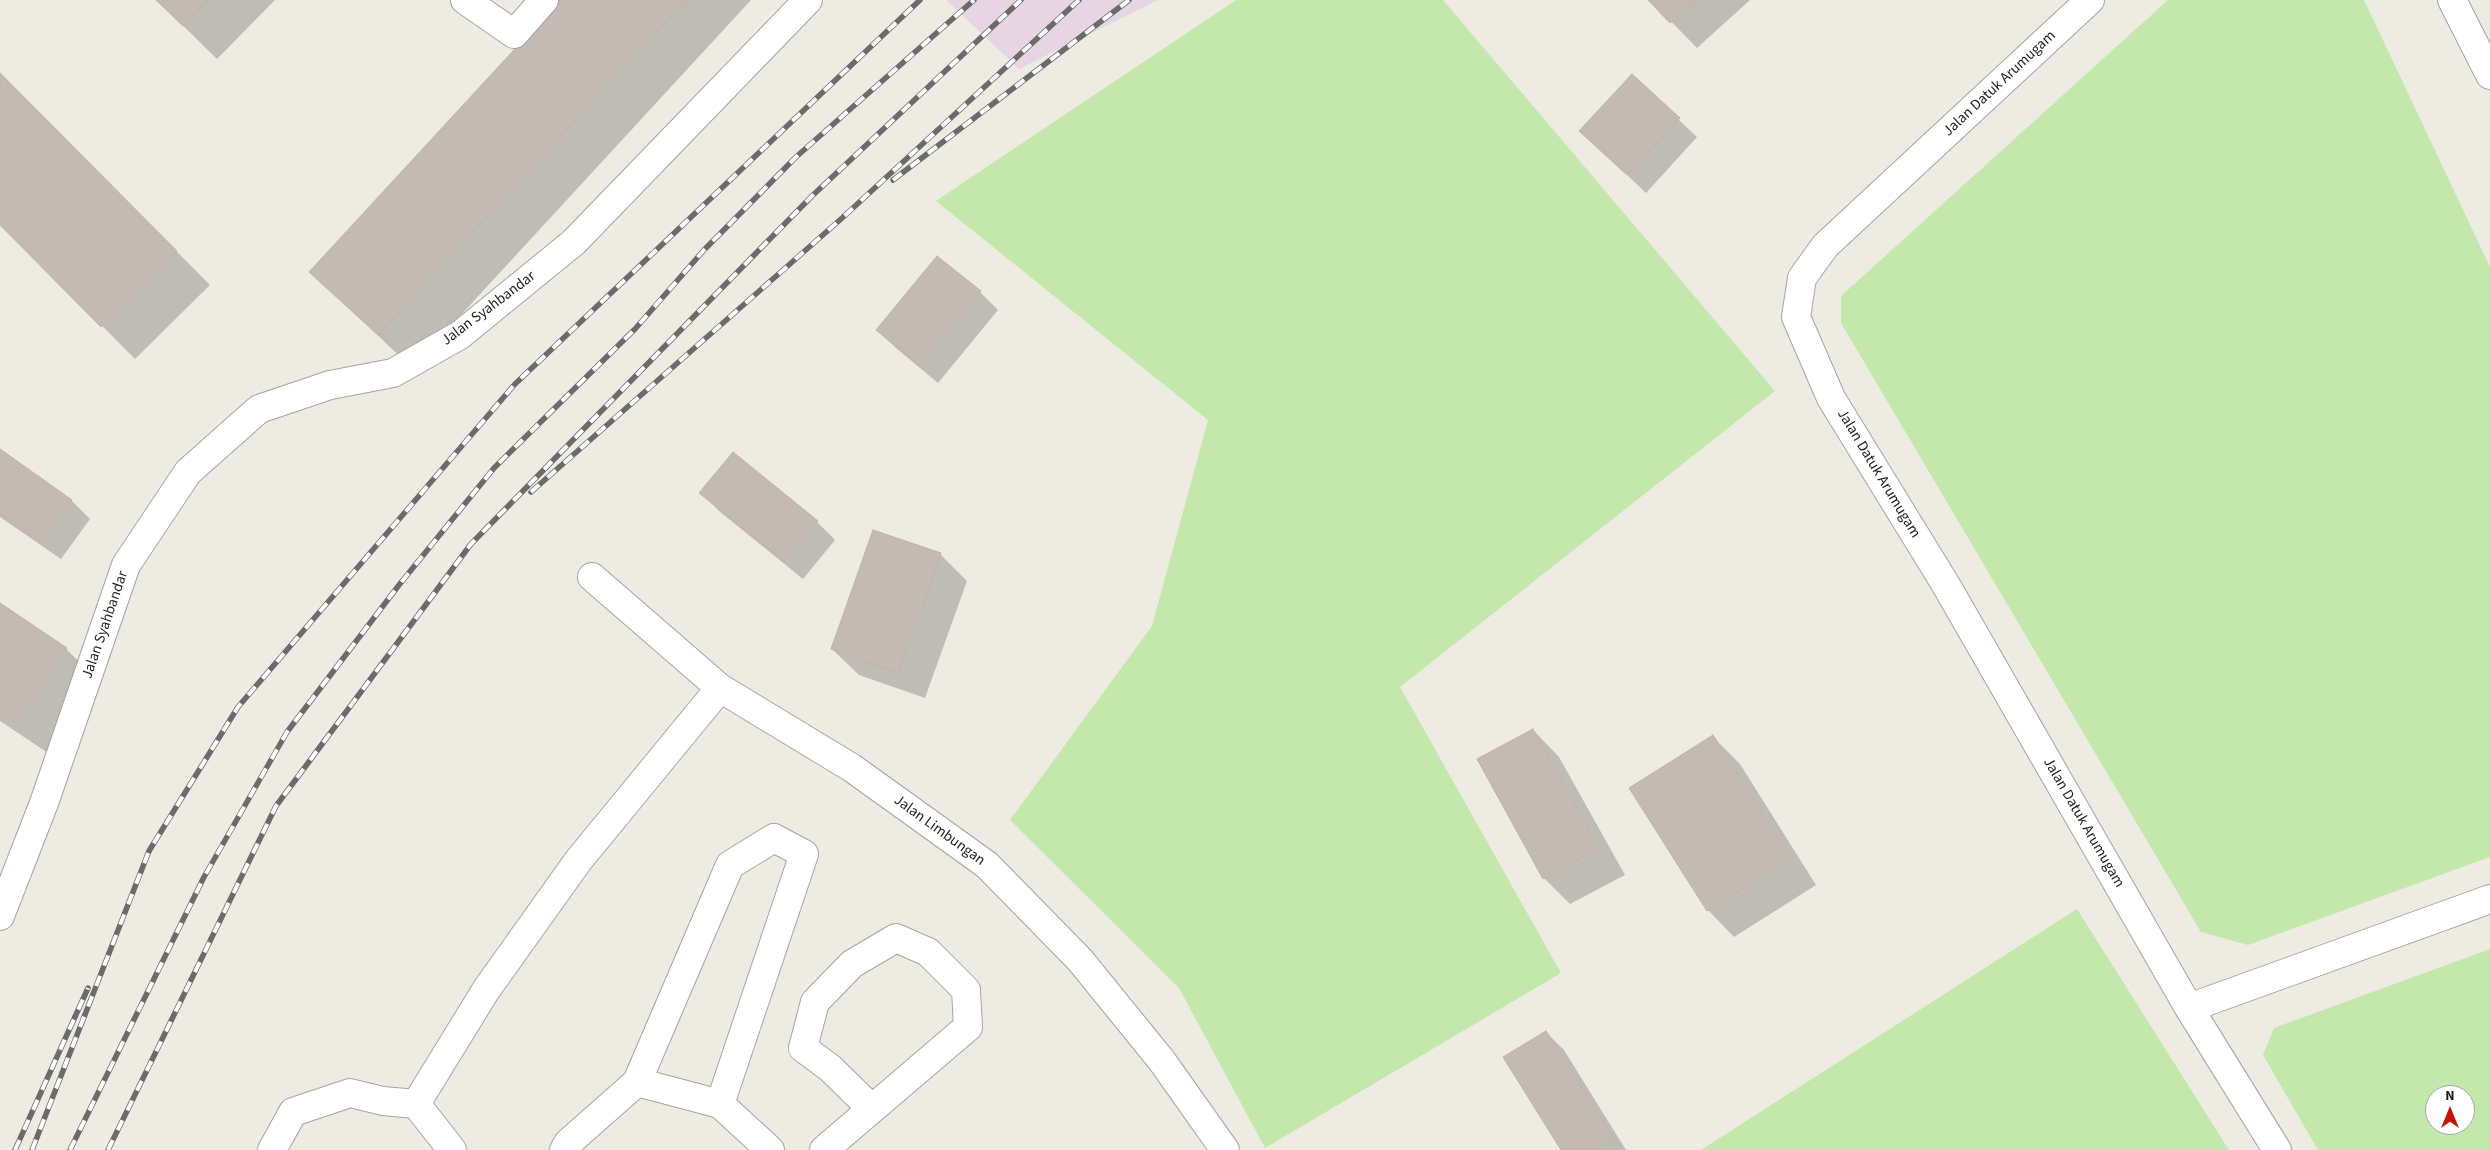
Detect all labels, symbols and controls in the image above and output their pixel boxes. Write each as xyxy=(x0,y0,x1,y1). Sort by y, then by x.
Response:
street label: Jalan Datuk Arumugam xyxy=(1940,27,2060,141)
street label: Jalan Syahbandar xyxy=(439,268,539,350)
street label: Jalan Datuk Arumugam xyxy=(1832,406,1924,542)
street label: Jalan Syahbandar xyxy=(79,569,133,681)
street label: Jalan Datuk Arumugam xyxy=(2038,755,2128,891)
street label: Jalan Limbungan xyxy=(890,792,988,870)
north arrow xyxy=(2425,1085,2475,1135)
text: N xyxy=(2445,1086,2455,1106)

